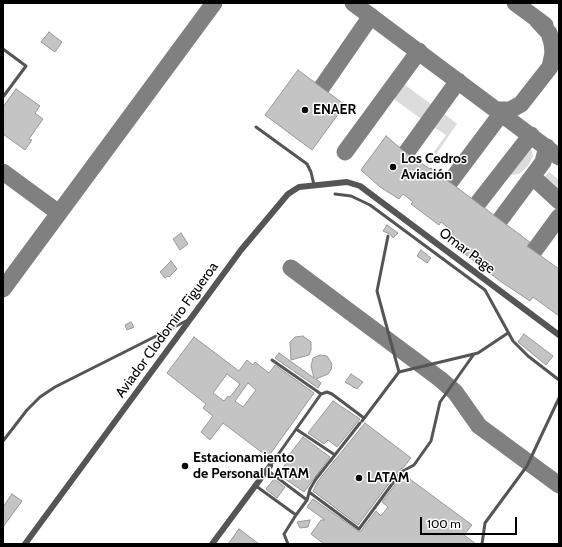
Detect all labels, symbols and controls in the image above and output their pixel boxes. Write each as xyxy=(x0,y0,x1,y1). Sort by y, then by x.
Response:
place label: ENAER xyxy=(313,102,356,118)
marker: ENAER xyxy=(300,105,310,115)
place label: Los Cedros Aviación xyxy=(401,151,467,184)
marker: Los Cedros Aviación xyxy=(388,162,398,172)
street label: Omar Page xyxy=(436,224,498,278)
street label: Aviador Clodomiro Figueroa xyxy=(112,259,222,401)
place label: Estacionamiento de Personal LATAM xyxy=(193,450,309,482)
marker: Estacionamiento de Personal LATAM xyxy=(180,461,190,471)
place label: LATAM xyxy=(367,470,409,486)
marker: LATAM xyxy=(354,473,364,483)
scale bar xyxy=(422,509,519,535)
text: 100 m xyxy=(427,516,461,531)

